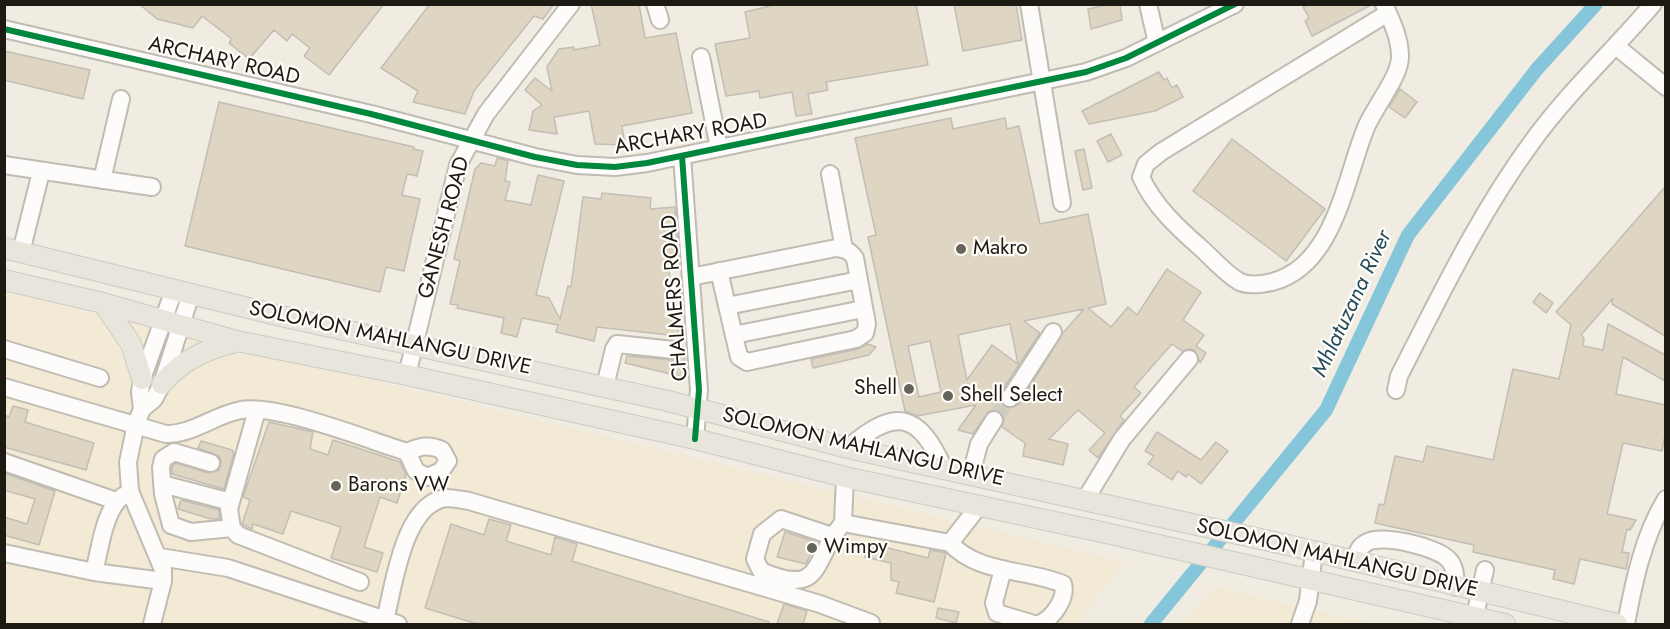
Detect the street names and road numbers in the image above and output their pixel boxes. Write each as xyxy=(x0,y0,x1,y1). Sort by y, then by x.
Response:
street label: ARCHARY ROAD xyxy=(146,32,302,92)
street label: ARCHARY ROAD xyxy=(613,109,769,161)
street label: GANESH ROAD xyxy=(414,154,476,302)
street label: CHALMERS ROAD xyxy=(658,214,694,382)
street label: SOLOMON MAHLANGU DRIVE xyxy=(246,297,534,381)
street label: SOLOMON MAHLANGU DRIVE xyxy=(720,403,1006,493)
street label: SOLOMON MAHLANGU DRIVE xyxy=(1194,514,1480,604)

